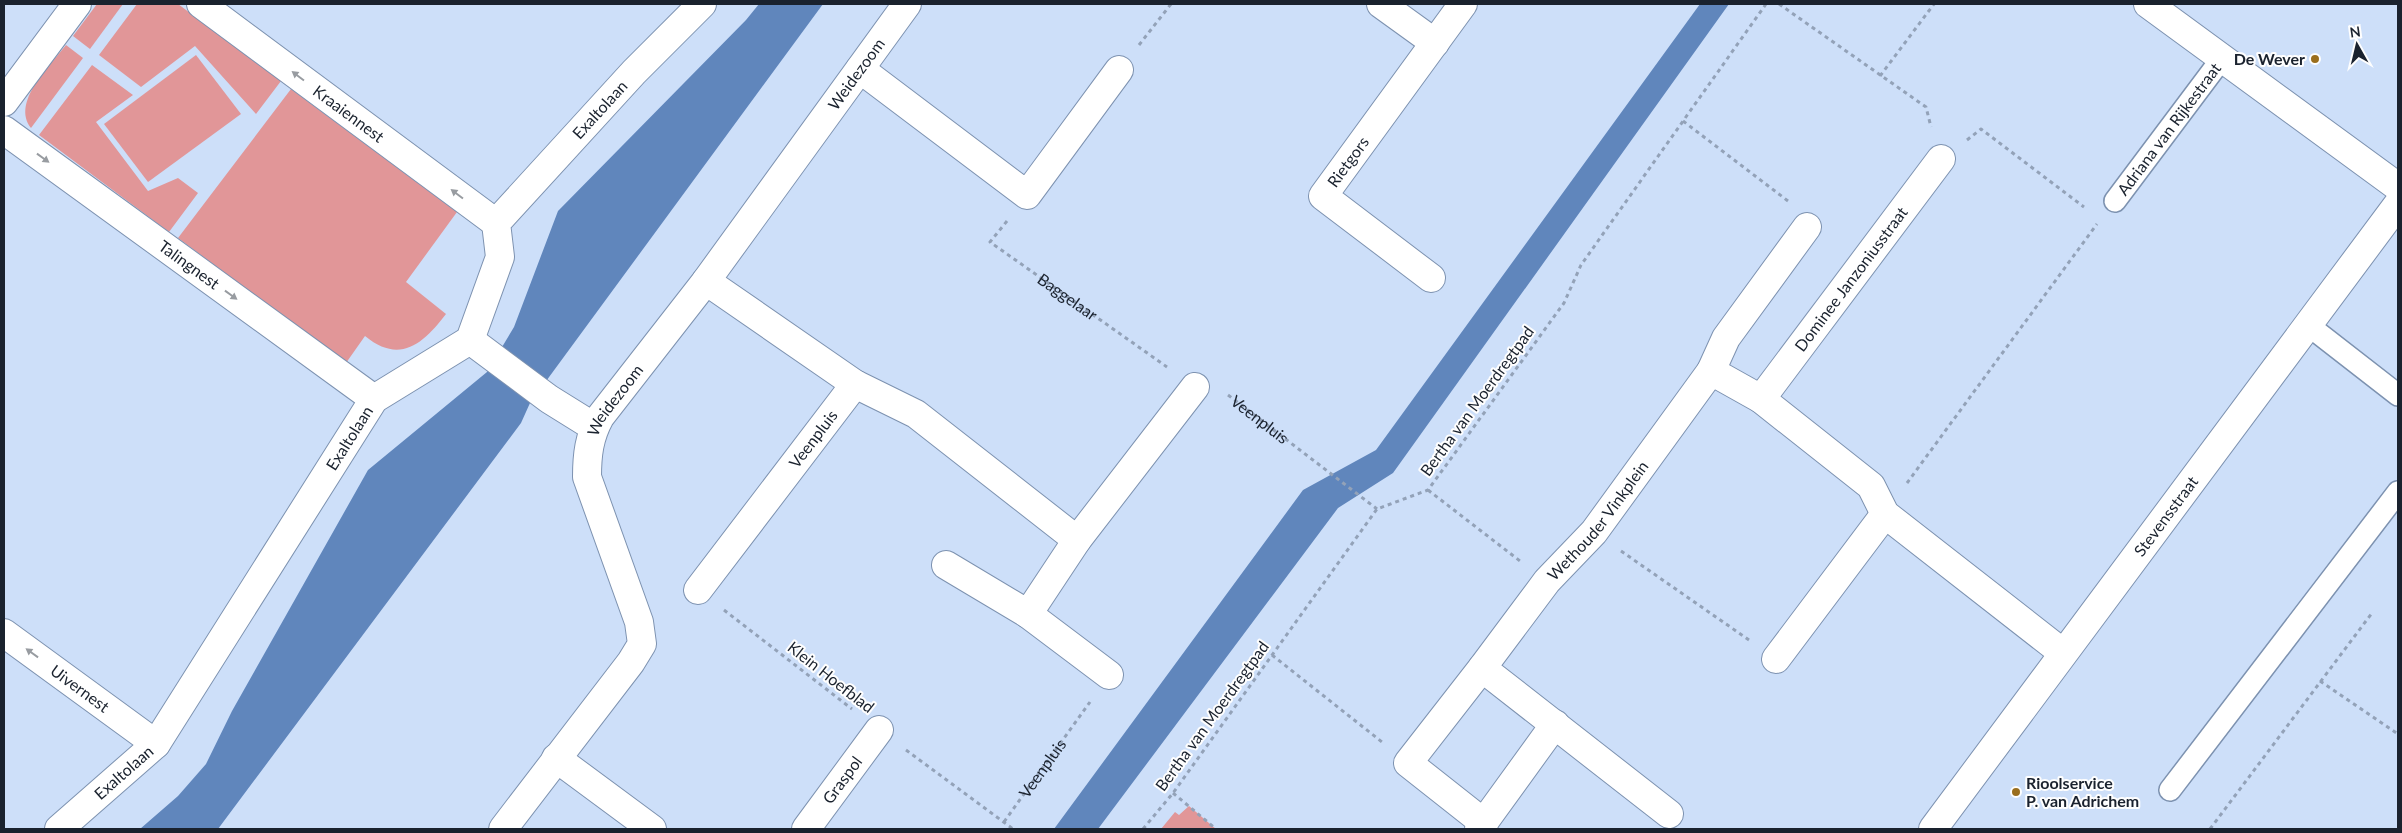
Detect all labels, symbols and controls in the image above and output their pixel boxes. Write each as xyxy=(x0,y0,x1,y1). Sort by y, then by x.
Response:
north arrow xyxy=(2332,20,2382,70)
text: N xyxy=(2349,22,2362,41)
street label: Weidezoom xyxy=(823,34,888,113)
place label: De Wever xyxy=(2234,49,2305,68)
marker: De Wever xyxy=(2309,53,2321,65)
street label: Adriana van Rijkestraat xyxy=(2113,59,2225,199)
one-way arrow xyxy=(291,71,305,81)
street label: Exaltolaan xyxy=(568,76,631,142)
street label: Kraaiennest xyxy=(310,81,388,146)
street label: Rietgors xyxy=(1323,132,1372,190)
one-way arrow xyxy=(36,153,49,164)
one-way arrow xyxy=(451,188,464,199)
street label: Dominee Janzoniusstraat xyxy=(1790,203,1911,355)
street label: Talingnest xyxy=(155,236,224,293)
street label: Baggelaar xyxy=(1034,269,1102,324)
one-way arrow xyxy=(224,290,238,300)
street label: Bertha van Moerdregtpad xyxy=(1416,322,1537,479)
street label: Weidezoom xyxy=(583,360,646,438)
street label: Veenpluis xyxy=(1227,391,1293,447)
street label: Exaltolaan xyxy=(322,402,376,473)
street label: Veenpluis xyxy=(785,406,841,471)
street label: Wethouder Vinkplein xyxy=(1543,457,1652,584)
street label: Stevensstraat xyxy=(2130,472,2201,559)
street label: Klein Hoefblad xyxy=(784,637,878,716)
street label: Bertha van Moerdregtpad xyxy=(1151,637,1272,794)
one-way arrow xyxy=(25,648,39,658)
street label: Uivernest xyxy=(47,660,113,716)
street label: Veenpluis xyxy=(1015,735,1070,801)
street label: Exaltolaan xyxy=(90,741,157,803)
street label: Graspol xyxy=(818,752,865,807)
place label: Rioolservice P. van Adrichem xyxy=(2026,773,2139,810)
marker: Rioolservice P. van Adrichem xyxy=(2010,786,2022,798)

